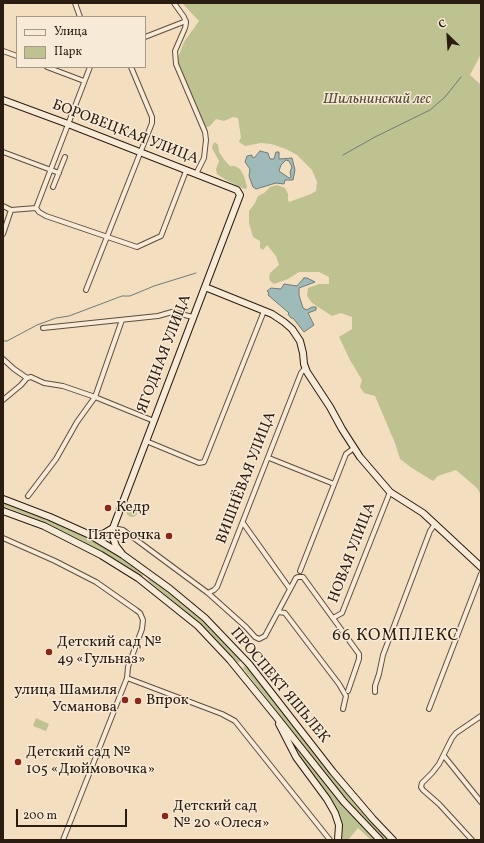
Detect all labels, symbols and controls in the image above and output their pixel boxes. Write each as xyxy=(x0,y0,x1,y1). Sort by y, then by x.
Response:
legend xyxy=(16,16,146,68)
north arrow xyxy=(428,16,468,56)
text: С xyxy=(436,16,449,33)
text: Улица xyxy=(54,24,87,40)
text: Парк xyxy=(54,44,82,60)
park label: Шильнинский лес xyxy=(323,91,431,109)
street label: БОРОВЕЦКАЯ УЛИЦА xyxy=(49,97,201,169)
street label: ЯГОДНАЯ УЛИЦА xyxy=(134,292,196,416)
street label: ВИШНЁВАЯ УЛИЦА xyxy=(213,409,281,547)
place label: Кедр xyxy=(116,499,150,517)
street label: НОВАЯ УЛИЦА xyxy=(326,500,380,606)
marker: Кедр xyxy=(103,503,113,513)
place label: Пятёрочка xyxy=(87,527,161,545)
marker: Пятёрочка xyxy=(164,531,174,541)
street label: ПРОСПЕКТ ЯШЬЛЕК xyxy=(225,625,333,747)
district label: 66 КОМПЛЕКС xyxy=(332,627,460,647)
place label: Детский сад № 49 «Гульназ» xyxy=(57,634,162,669)
marker: Детский сад № 49 «Гульназ» xyxy=(44,647,54,657)
place label: улица Шамиля Усманова xyxy=(14,682,117,717)
place label: Впрок xyxy=(146,692,189,710)
marker: улица Шамиля Усманова xyxy=(120,695,130,705)
marker: Впрок xyxy=(133,696,143,706)
place label: Детский сад № 105 «Дюймовочка» xyxy=(26,744,155,779)
marker: Детский сад № 105 «Дюймовочка» xyxy=(13,757,23,767)
place label: Детский сад № 20 «Олеся» xyxy=(173,798,270,833)
scale bar xyxy=(18,801,129,827)
text: 200 m xyxy=(23,808,57,824)
marker: Детский сад № 20 «Олеся» xyxy=(160,811,170,821)

